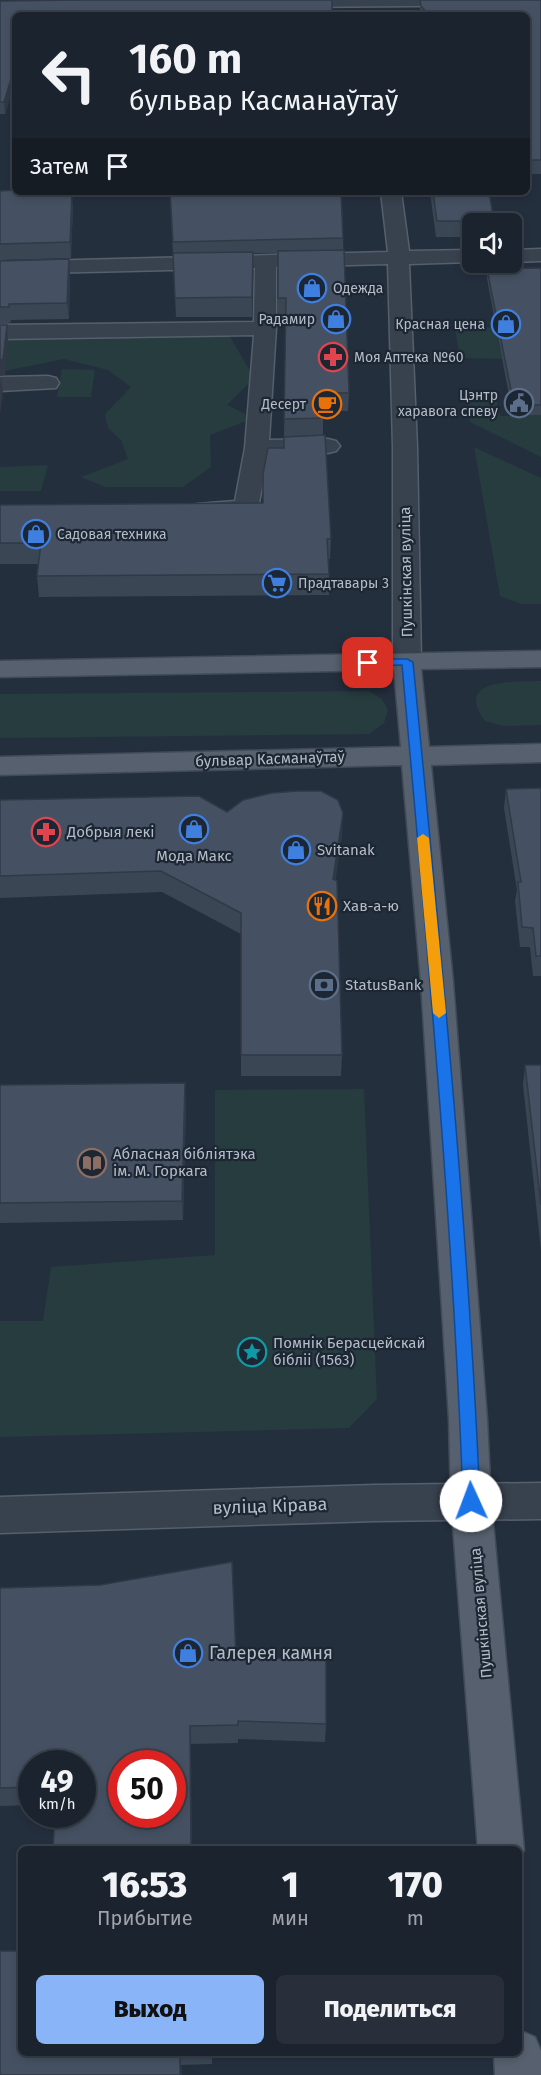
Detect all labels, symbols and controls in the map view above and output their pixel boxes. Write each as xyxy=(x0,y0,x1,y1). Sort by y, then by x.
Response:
text: 160 m xyxy=(129,34,242,84)
icon: left xyxy=(30,36,108,114)
text: бульвар Касманаўтаў xyxy=(129,85,398,117)
icon: arrive xyxy=(101,150,134,183)
text: Затем xyxy=(30,153,89,180)
map controls xyxy=(462,213,522,273)
button: sound xyxy=(462,213,522,273)
shop icon: Одежда xyxy=(296,272,328,304)
place label: Одежда xyxy=(333,280,383,297)
shop icon: Радамир xyxy=(320,303,352,335)
shop icon: Красная цена xyxy=(490,308,522,340)
place label: Радамир xyxy=(258,311,315,328)
place label: Красная цена xyxy=(395,316,485,333)
pharmacy icon: Моя Аптека №60 xyxy=(317,341,349,373)
place label: Моя Аптека №60 xyxy=(354,349,464,366)
place label: Цэнтр харавога спеву xyxy=(398,387,498,420)
public building icon: Цэнтр харавога спеву xyxy=(503,387,535,419)
cafe icon: Десерт xyxy=(311,388,343,420)
place label: Десерт xyxy=(260,396,307,413)
street label: Пушкінская вуліца xyxy=(396,506,416,638)
shop icon: Садовая техника xyxy=(20,518,52,550)
place label: Садовая техника xyxy=(57,526,167,543)
supermarket icon: Прадтавары 3 xyxy=(261,567,293,599)
place label: Прадтавары 3 xyxy=(298,575,389,592)
pin xyxy=(342,637,393,688)
icon: arrive xyxy=(351,646,384,679)
street label: бульвар Касманаўтаў xyxy=(195,747,346,771)
shop icon: Мода Макс xyxy=(178,813,210,845)
pharmacy icon: Добрыя лекі xyxy=(30,816,62,848)
place label: Добрыя лекі xyxy=(66,823,155,841)
shop icon: Svitanak xyxy=(280,834,312,866)
place label: Svitanak xyxy=(317,841,375,859)
place label: Мода Макс xyxy=(156,847,232,865)
restaurant icon: Хав-а-ю xyxy=(306,890,338,922)
place label: Хав-а-ю xyxy=(343,897,399,915)
bank icon: StatusBank xyxy=(308,969,340,1001)
place label: StatusBank xyxy=(345,976,422,994)
place label: Абласная бібліятэка ім. М. Горкага xyxy=(113,1145,256,1180)
library icon: Абласная бібліятэка ім. М. Горкага xyxy=(76,1147,108,1179)
place label: Помнік Берасцейскай бібліі (1563) xyxy=(273,1334,425,1369)
place icon: Помнік Берасцейскай бібліі (1563) xyxy=(236,1336,268,1368)
position arrow xyxy=(439,1469,503,1533)
street label: вуліца Кірава xyxy=(212,1493,328,1519)
street label: Пушкінская вуліца xyxy=(466,1547,496,1679)
shop icon: Галерея камня xyxy=(172,1637,204,1669)
place label: Галерея камня xyxy=(209,1642,333,1664)
speed limit sign: 50 xyxy=(108,1750,186,1828)
text: 49 xyxy=(40,1764,74,1800)
text: km/h xyxy=(38,1795,76,1813)
text: 16:53 xyxy=(102,1863,187,1907)
text: 1 xyxy=(282,1863,299,1907)
text: 170 xyxy=(388,1863,443,1907)
text: Прибытие xyxy=(97,1906,193,1930)
text: мин xyxy=(272,1906,309,1930)
text: m xyxy=(407,1906,424,1930)
button: Выход xyxy=(36,1975,264,2044)
button: Поделиться xyxy=(276,1975,504,2044)

